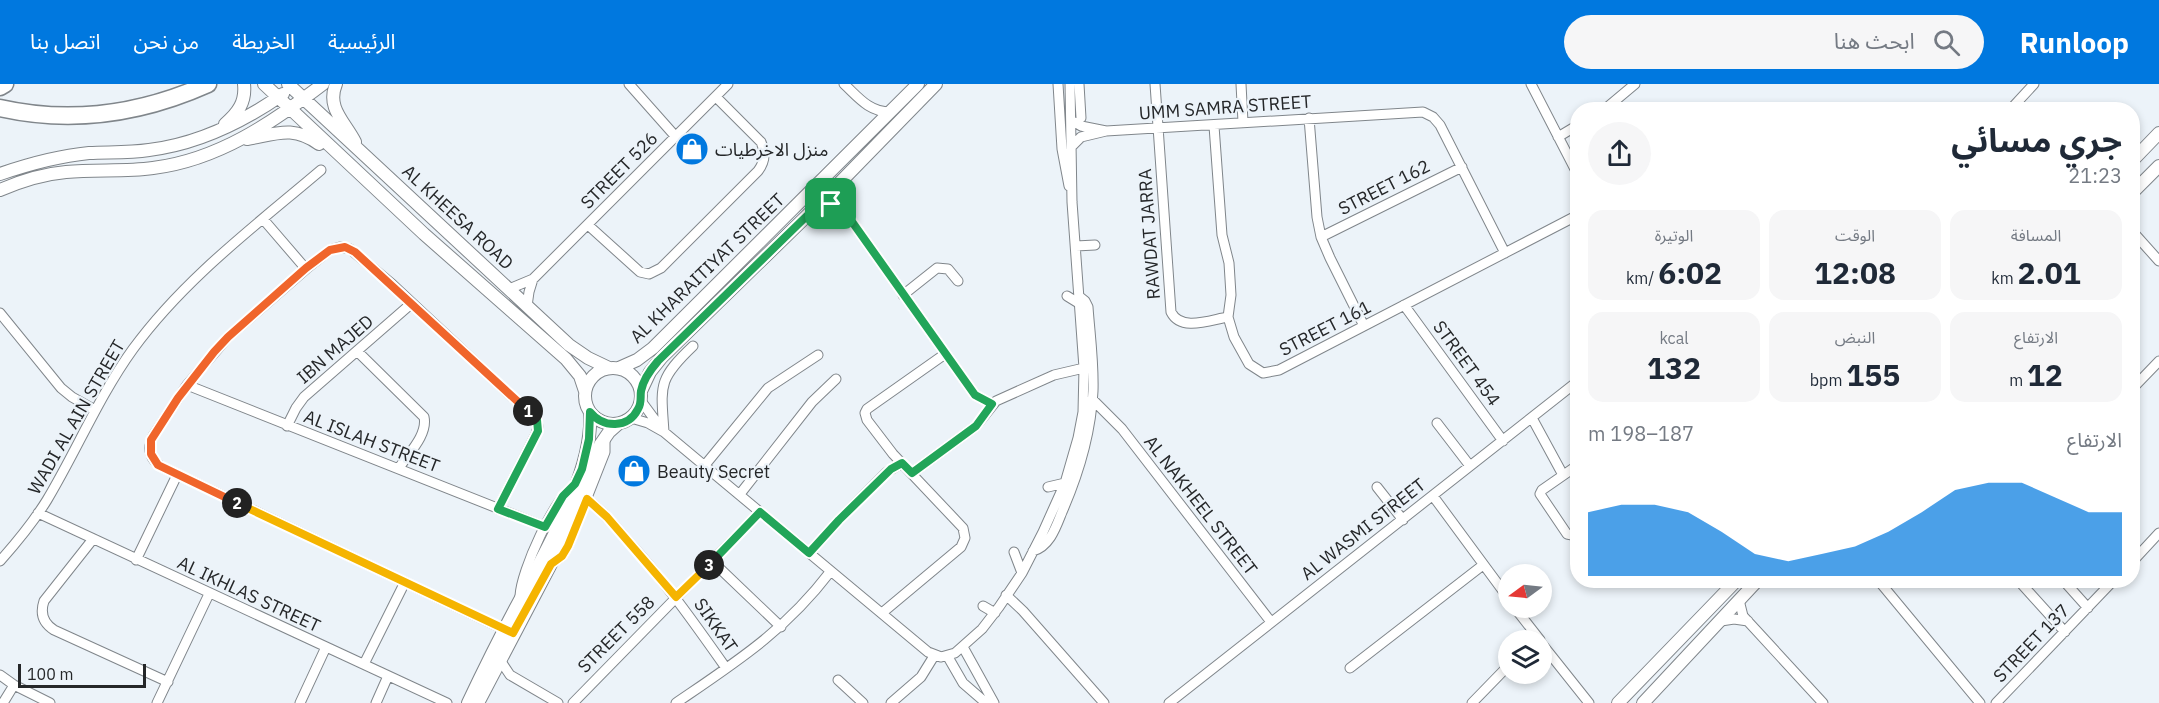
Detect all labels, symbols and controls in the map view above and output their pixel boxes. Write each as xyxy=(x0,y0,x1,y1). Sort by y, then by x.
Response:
search box xyxy=(1564,15,1984,69)
text: Runloop xyxy=(2020,24,2129,61)
text: ابحث هنا xyxy=(1834,26,1915,55)
icon: search xyxy=(1930,26,1963,59)
text: اتصل بنا xyxy=(30,27,100,55)
text: من نحن xyxy=(133,27,199,55)
text: الخريطة xyxy=(232,27,295,55)
text: الرئيسية xyxy=(328,27,396,55)
street label: UMM SAMRA STREET xyxy=(1138,89,1312,125)
text: جري مسائي xyxy=(1951,118,2122,161)
button: share xyxy=(1588,122,1651,185)
street label: STREET 526 xyxy=(576,127,662,213)
shop icon: منزل الاخرطيات xyxy=(674,131,710,167)
place label: منزل الاخرطيات xyxy=(715,138,828,161)
street label: STREET 162 xyxy=(1334,154,1434,220)
street label: AL KHEESA ROAD xyxy=(398,160,518,274)
text: 21:23 xyxy=(2068,162,2122,189)
street label: RAWDAT JARRA xyxy=(1133,167,1165,300)
pin xyxy=(805,178,856,229)
icon: arrive xyxy=(814,187,847,220)
street label: AL KHARAITIYAT STREET xyxy=(625,188,789,348)
text: الوتيرة xyxy=(1655,225,1693,245)
text: الوقت xyxy=(1835,225,1875,245)
text: المسافة xyxy=(2011,225,2061,245)
text: 6:02 xyxy=(1658,253,1722,292)
text: 12:08 xyxy=(1814,253,1896,292)
text: 2.01 xyxy=(2017,253,2081,292)
text: /km xyxy=(1626,268,1658,288)
text: km xyxy=(1991,268,2017,288)
street label: STREET 161 xyxy=(1275,295,1375,361)
street label: IBN MAJED xyxy=(292,310,378,388)
street label: STREET 454 xyxy=(1428,316,1506,410)
text: النبض xyxy=(1835,327,1875,347)
text: الارتفاع xyxy=(2014,327,2058,347)
text: kcal xyxy=(1659,328,1689,348)
street label: WADI AL AIN STREET xyxy=(22,336,130,498)
text: 132 xyxy=(1647,348,1701,387)
text: 155 xyxy=(1846,355,1900,394)
text: 12 xyxy=(2027,355,2063,394)
text: bpm xyxy=(1810,370,1846,390)
text: m xyxy=(2009,370,2027,390)
pin: 1 xyxy=(513,396,543,426)
text: 1 xyxy=(523,401,533,421)
street label: AL ISLAH STREET xyxy=(301,405,443,477)
text: 187–198 m xyxy=(1588,420,1694,447)
text: الارتفاع xyxy=(2067,426,2122,453)
street label: AL NAKHEEL STREET xyxy=(1139,431,1263,579)
shop icon: Beauty Secret xyxy=(616,453,652,489)
place label: Beauty Secret xyxy=(657,460,770,483)
street label: AL WASMI STREET xyxy=(1296,473,1430,585)
pin: 2 xyxy=(222,488,252,518)
text: 2 xyxy=(232,493,242,513)
pin: 3 xyxy=(694,550,724,580)
street label: AL IKHLAS STREET xyxy=(174,551,324,637)
text: 3 xyxy=(704,555,714,575)
north arrow xyxy=(1498,564,1552,618)
map controls xyxy=(1498,564,1552,684)
street label: STREET 558 xyxy=(573,591,659,677)
street label: SIKKAT xyxy=(689,593,743,657)
street label: STREET 137 xyxy=(1988,599,2074,687)
button: layers xyxy=(1498,630,1552,684)
scale bar xyxy=(18,661,146,688)
text: 100 m xyxy=(27,664,74,684)

